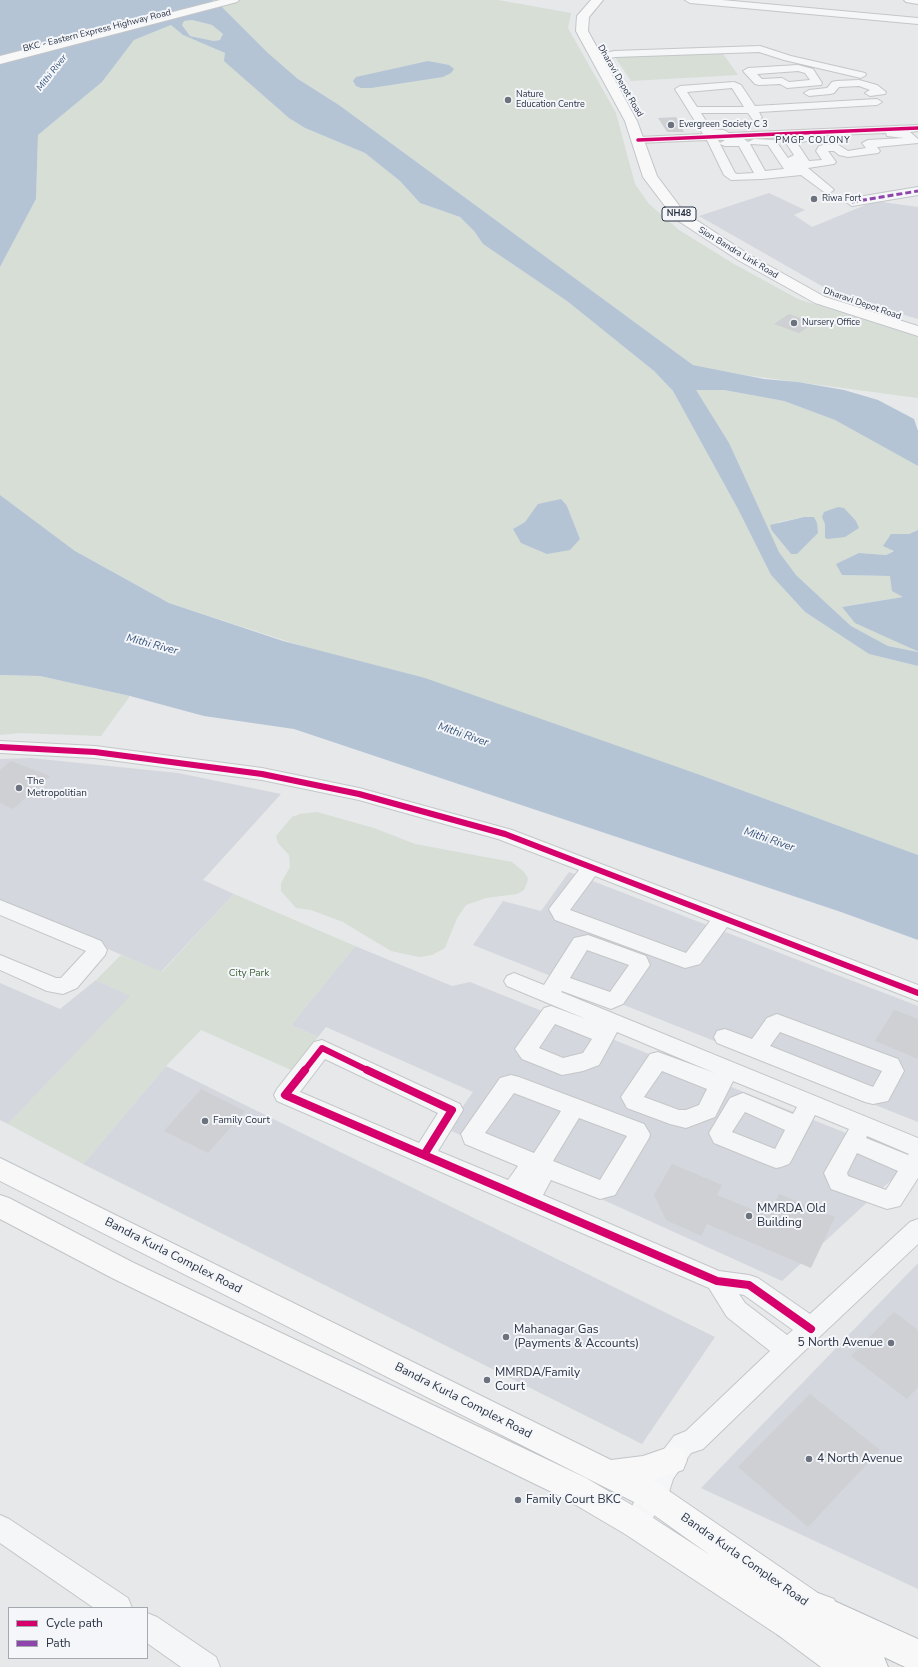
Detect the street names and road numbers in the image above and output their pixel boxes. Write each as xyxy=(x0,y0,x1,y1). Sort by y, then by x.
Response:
street label: BKC - Eastern Express Highway Road xyxy=(22,7,172,55)
street label: Dharavi Depot Road xyxy=(595,43,645,119)
road number: NH48 xyxy=(662,207,696,221)
street label: Sion Bandra Link Road xyxy=(696,225,780,281)
street label: Dharavi Depot Road xyxy=(822,286,902,322)
street label: Bandra Kurla Complex Road xyxy=(102,1215,244,1297)
street label: Bandra Kurla Complex Road xyxy=(392,1360,534,1442)
street label: Bandra Kurla Complex Road xyxy=(678,1510,810,1610)

